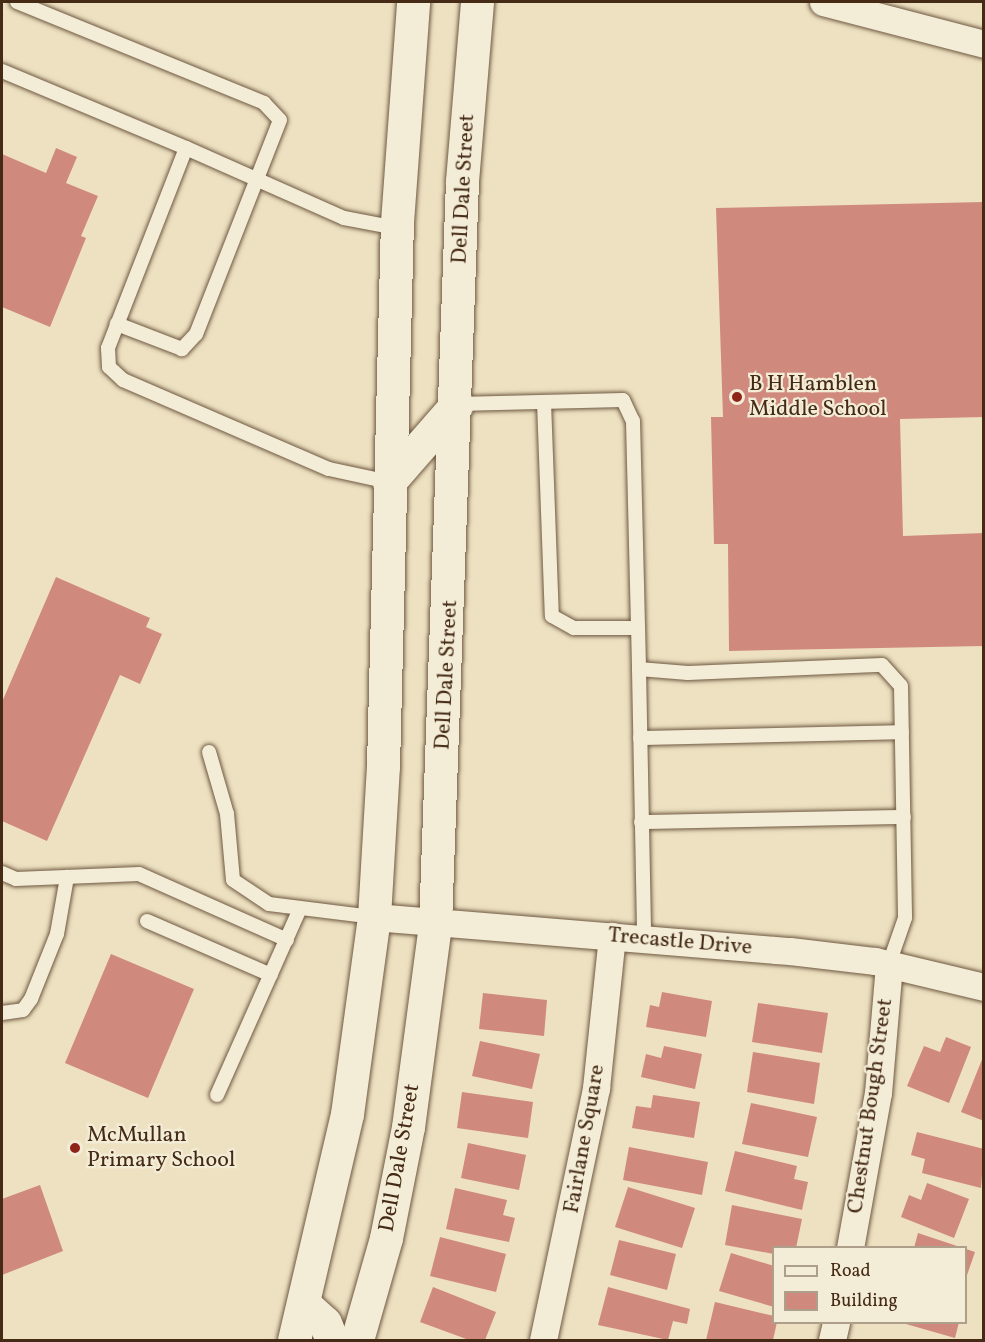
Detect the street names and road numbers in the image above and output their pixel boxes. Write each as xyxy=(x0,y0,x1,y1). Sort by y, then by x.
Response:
street label: Dell Dale Street xyxy=(447,113,481,265)
street label: Dell Dale Street xyxy=(430,599,464,751)
street label: Trecastle Drive xyxy=(607,923,753,961)
street label: Chestnut Bough Street xyxy=(843,997,899,1215)
street label: Fairlane Square xyxy=(559,1063,611,1215)
street label: Dell Dale Street xyxy=(374,1082,426,1234)

